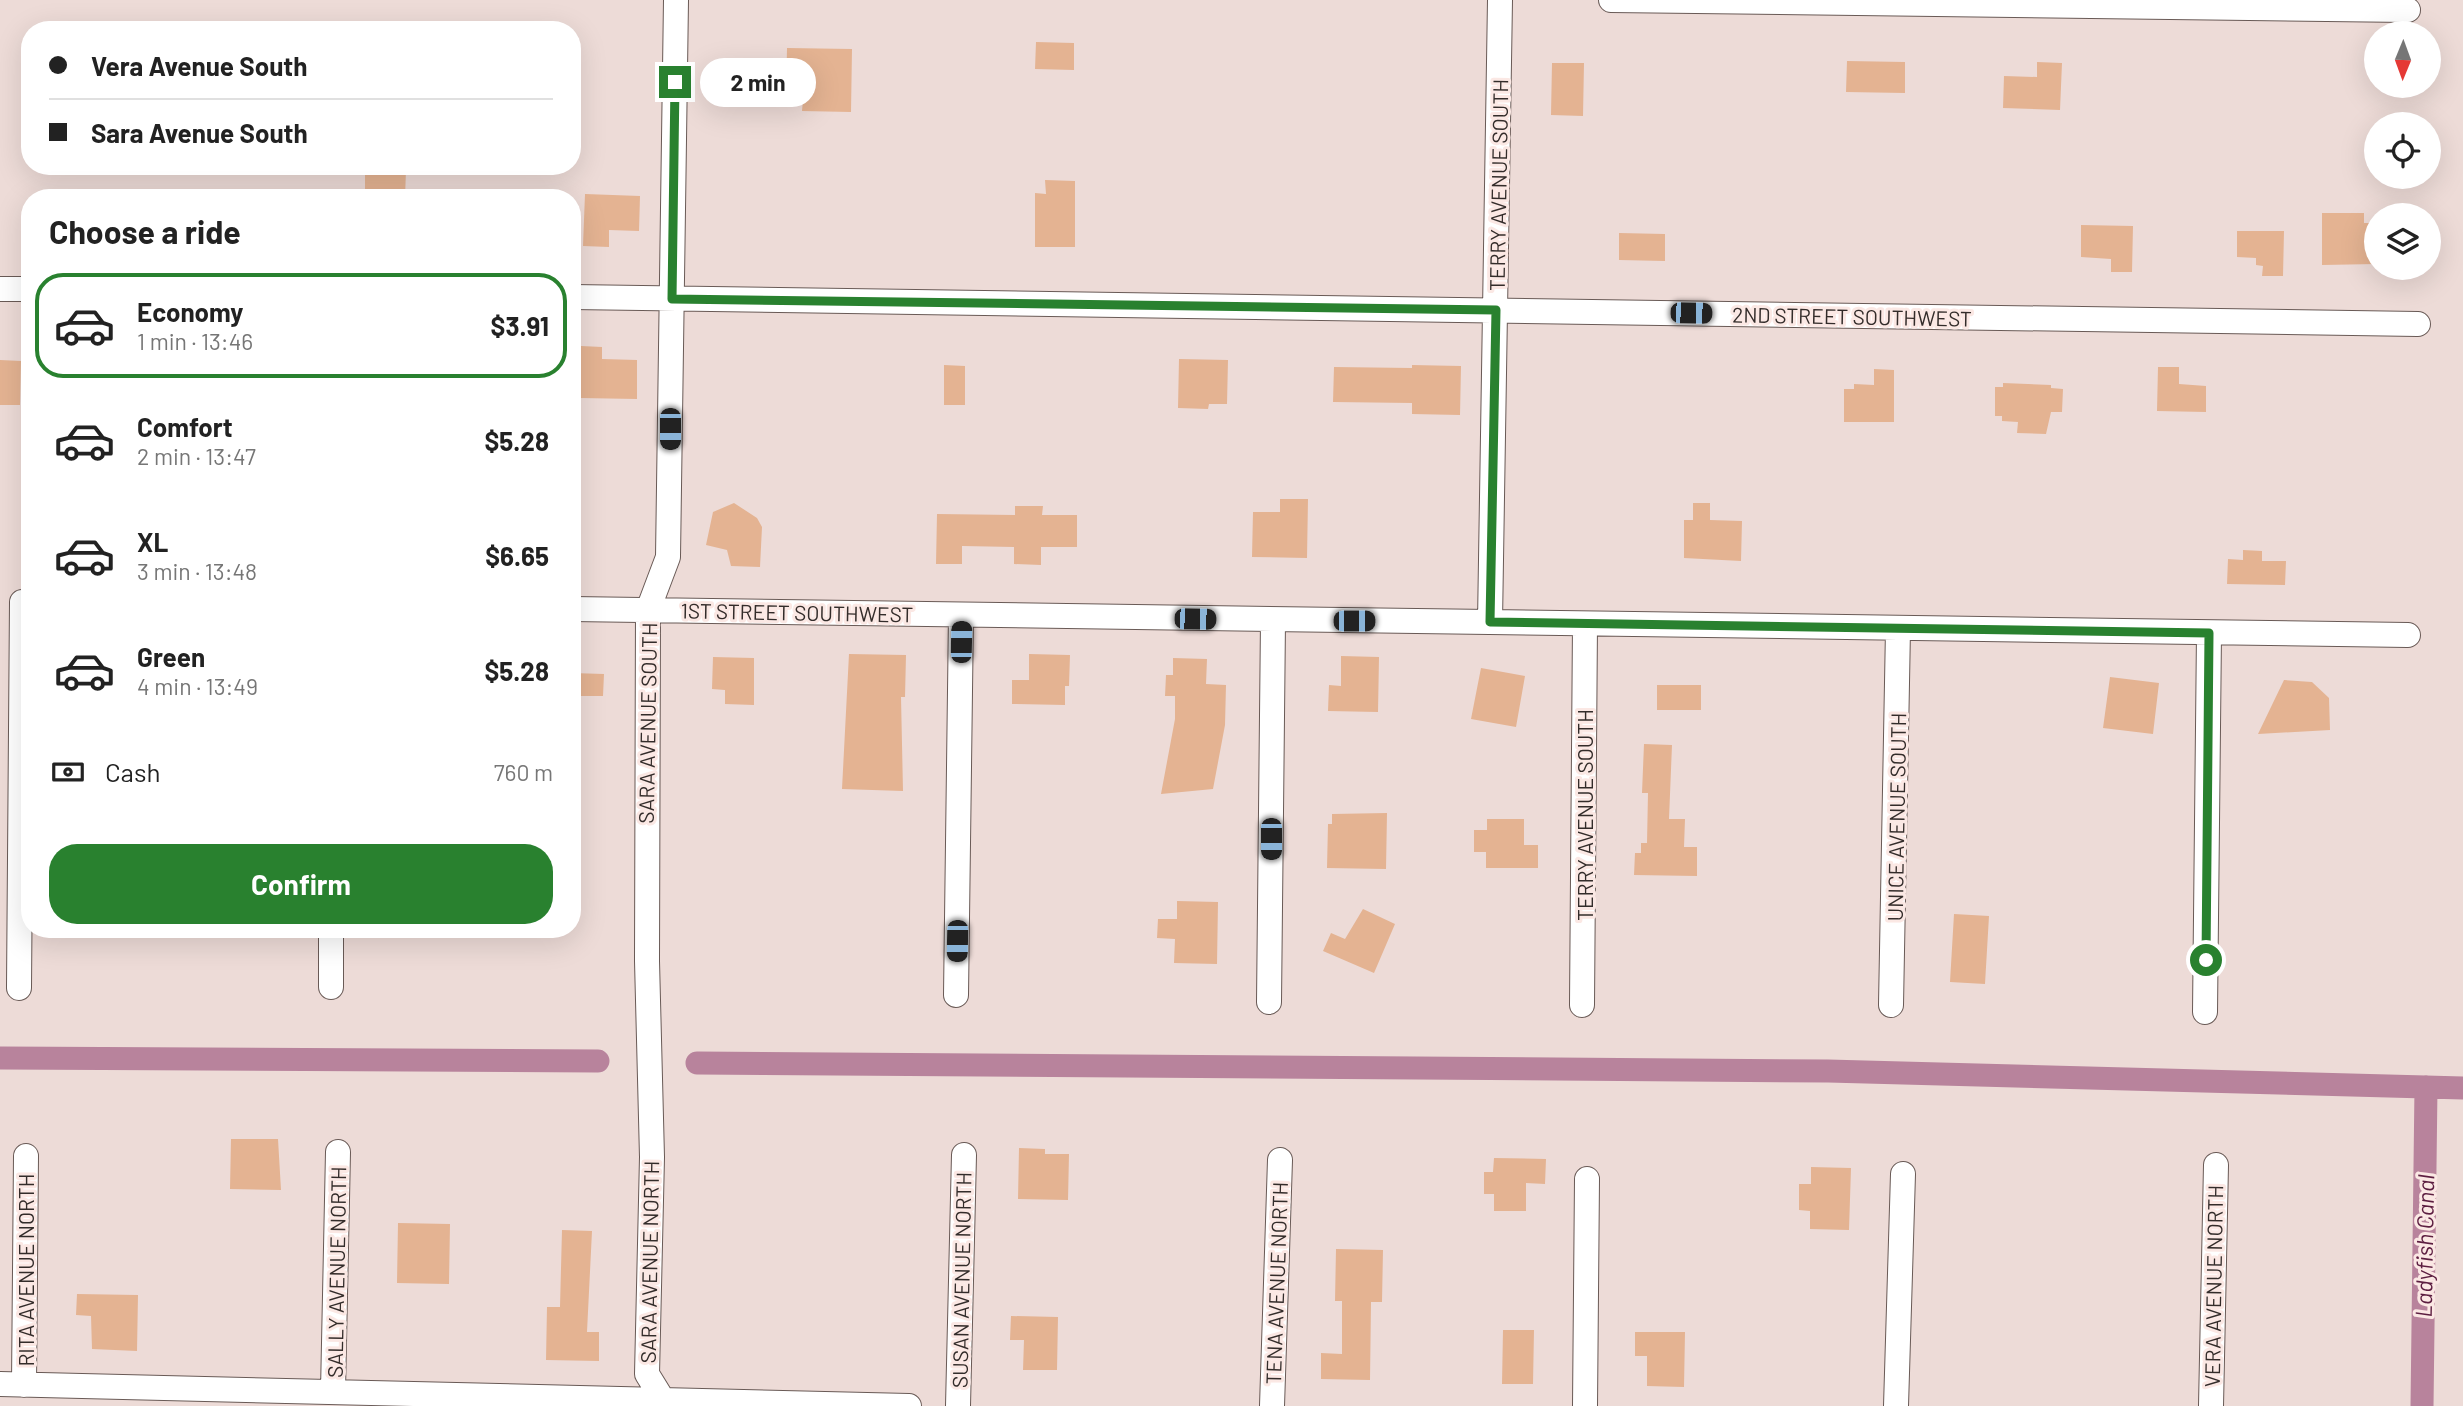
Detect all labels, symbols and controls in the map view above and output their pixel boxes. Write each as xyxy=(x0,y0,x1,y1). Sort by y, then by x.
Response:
north arrow xyxy=(2364,21,2441,98)
map controls xyxy=(2364,21,2441,280)
text: Vera Avenue South xyxy=(91,50,307,81)
callout: 2 min xyxy=(700,57,815,106)
route end xyxy=(659,66,691,98)
text: 2 min xyxy=(730,68,786,96)
street label: TERRY AVENUE SOUTH xyxy=(1484,79,1512,291)
button: locate xyxy=(2364,112,2441,189)
text: Sara Avenue South xyxy=(91,117,308,148)
button: layers xyxy=(2364,203,2441,280)
text: Choose a ride xyxy=(49,212,241,250)
icon: car xyxy=(53,294,116,357)
text: Economy xyxy=(137,296,243,327)
street label: 2ND STREET SOUTHWEST xyxy=(1732,301,1972,331)
car xyxy=(1670,302,1713,324)
text: $3.91 xyxy=(491,310,549,341)
text: 1 min · 13:46 xyxy=(137,327,253,355)
car xyxy=(660,408,681,450)
icon: car xyxy=(53,409,116,472)
text: Comfort xyxy=(137,411,233,442)
text: $5.28 xyxy=(484,425,549,456)
text: 2 min · 13:47 xyxy=(137,442,256,470)
icon: car xyxy=(53,524,116,587)
text: XL xyxy=(137,526,168,557)
text: $6.65 xyxy=(485,540,549,571)
text: 3 min · 13:48 xyxy=(137,557,257,585)
street label: 1ST STREET SOUTHWEST xyxy=(680,597,914,627)
car xyxy=(1174,608,1217,630)
car xyxy=(1334,611,1376,632)
car xyxy=(951,621,972,663)
street label: SARA AVENUE SOUTH xyxy=(633,622,661,824)
icon: car xyxy=(53,639,116,702)
text: Green xyxy=(137,641,205,672)
text: $5.28 xyxy=(484,655,549,686)
text: 4 min · 13:49 xyxy=(137,672,258,700)
street label: TERRY AVENUE SOUTH xyxy=(1572,709,1597,921)
street label: UNICE AVENUE SOUTH xyxy=(1882,712,1910,922)
icon: cash xyxy=(49,753,87,791)
text: Cash xyxy=(105,756,160,787)
text: 760 m xyxy=(494,758,553,786)
car xyxy=(1261,818,1282,860)
button: Confirm xyxy=(49,844,553,924)
car xyxy=(947,920,968,962)
route start xyxy=(2190,944,2222,976)
street label: SARA AVENUE NORTH xyxy=(635,1161,663,1363)
street label: SALLY AVENUE NORTH xyxy=(322,1166,350,1378)
street label: SUSAN AVENUE NORTH xyxy=(947,1172,975,1388)
street label: RITA AVENUE NORTH xyxy=(13,1173,38,1367)
water label: Ladyfish Canal xyxy=(2409,1174,2439,1318)
street label: TENA AVENUE NORTH xyxy=(1260,1181,1292,1385)
street label: VERA AVENUE NORTH xyxy=(2199,1185,2227,1387)

